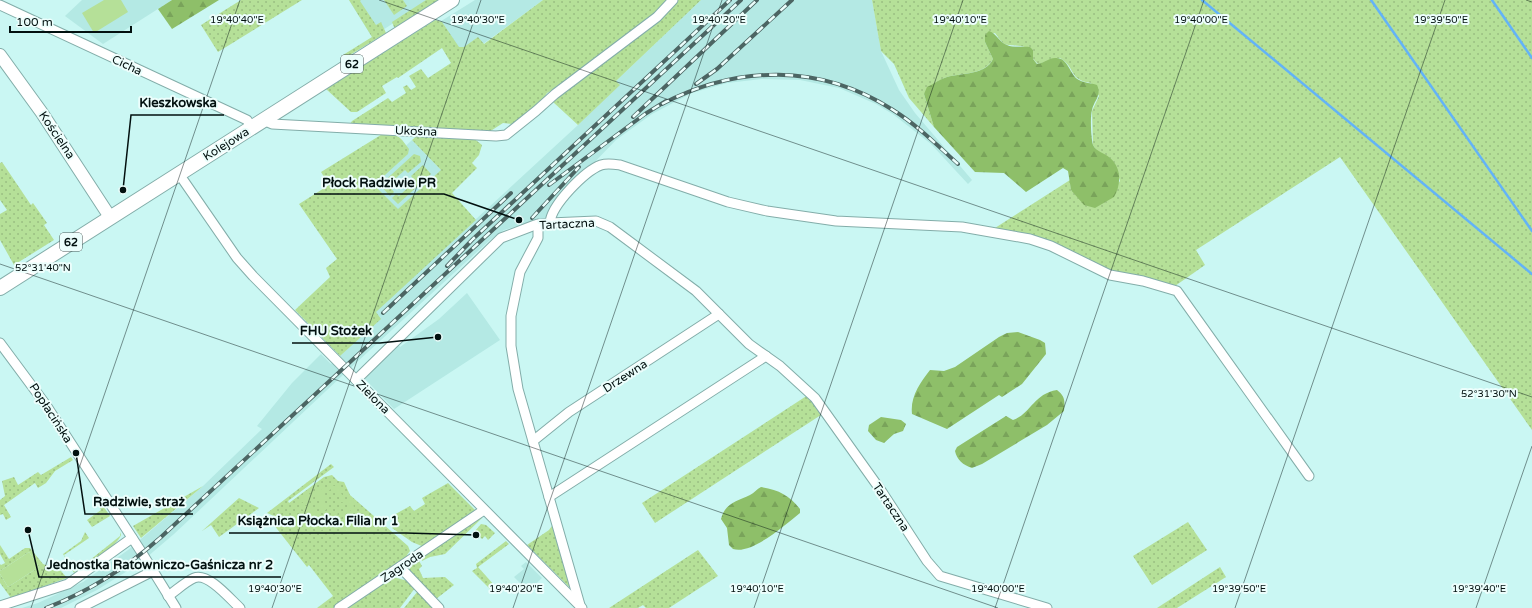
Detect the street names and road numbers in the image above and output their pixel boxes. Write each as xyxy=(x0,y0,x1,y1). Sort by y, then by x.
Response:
street label: Cicha xyxy=(110,52,144,78)
road number: 62 xyxy=(341,55,363,73)
street label: Kościelna xyxy=(36,109,78,161)
street label: Ukośna xyxy=(395,123,437,139)
street label: Kolejowa xyxy=(200,124,252,164)
street label: Tartaczna xyxy=(539,216,595,232)
road number: 62 xyxy=(60,233,82,251)
street label: Drzewna xyxy=(600,357,650,395)
street label: Zielona xyxy=(353,377,393,417)
street label: Popłacińska xyxy=(27,381,75,445)
street label: Tartaczna xyxy=(870,480,912,534)
street label: Zagroda xyxy=(378,547,426,585)

